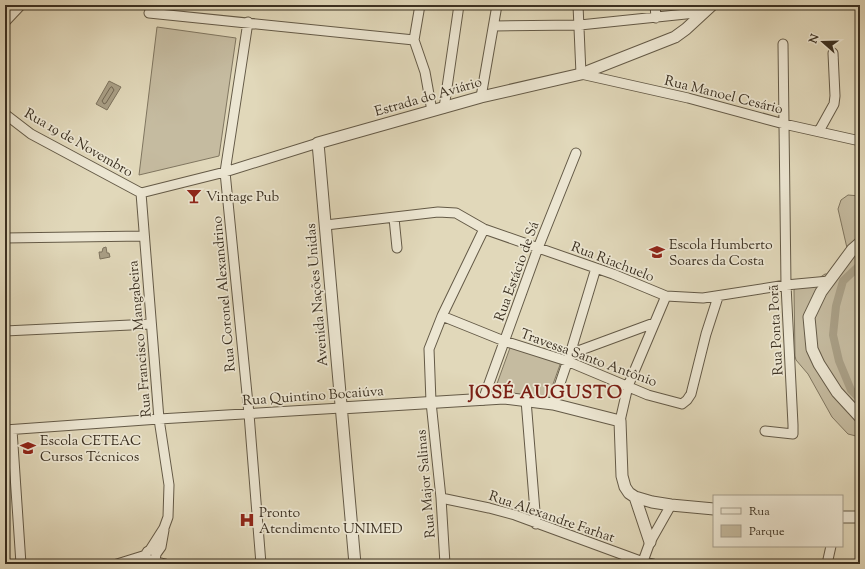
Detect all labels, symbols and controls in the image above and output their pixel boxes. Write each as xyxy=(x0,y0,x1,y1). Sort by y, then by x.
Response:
north arrow xyxy=(803,22,843,62)
text: N xyxy=(805,32,824,47)
street label: Rua Manoel Cesário xyxy=(662,72,785,120)
street label: Estrada do Aviário xyxy=(372,73,485,123)
street label: Rua 19 de Novembro xyxy=(20,104,136,183)
bar icon: Vintage Pub xyxy=(185,187,203,205)
place label: Vintage Pub xyxy=(206,188,280,208)
street label: Rua Coronel Alexandrino xyxy=(208,215,242,373)
street label: Rua Estácio de Sá xyxy=(491,218,545,324)
street label: Avenida Nações Unidas xyxy=(302,223,334,367)
place label: Escola Humberto Soares da Costa xyxy=(669,236,773,272)
street label: Rua Riachuelo xyxy=(568,238,657,288)
school or university icon: Escola Humberto Soares da Costa xyxy=(648,243,666,261)
street label: Rua Francisco Mangabeira xyxy=(124,259,158,418)
street label: Rua Ponta Porã xyxy=(765,283,789,376)
street label: Travessa Santo Antônio xyxy=(517,325,660,393)
district label: JOSÉ AUGUSTO xyxy=(467,380,623,407)
street label: Rua Quintino Bocaiúva xyxy=(242,382,385,412)
street label: Rua Major Salinas xyxy=(412,429,442,539)
place label: Escola CETEAC Cursos Técnicos xyxy=(40,432,141,468)
school or university icon: Escola CETEAC Cursos Técnicos xyxy=(19,439,37,457)
street label: Rua Alexandre Farhat xyxy=(486,487,617,549)
legend xyxy=(713,495,843,547)
text: Rua xyxy=(749,503,770,521)
place label: Pronto Atendimento UNIMED xyxy=(259,504,403,540)
hospital icon: Pronto Atendimento UNIMED xyxy=(238,511,256,529)
text: Parque xyxy=(749,523,785,541)

